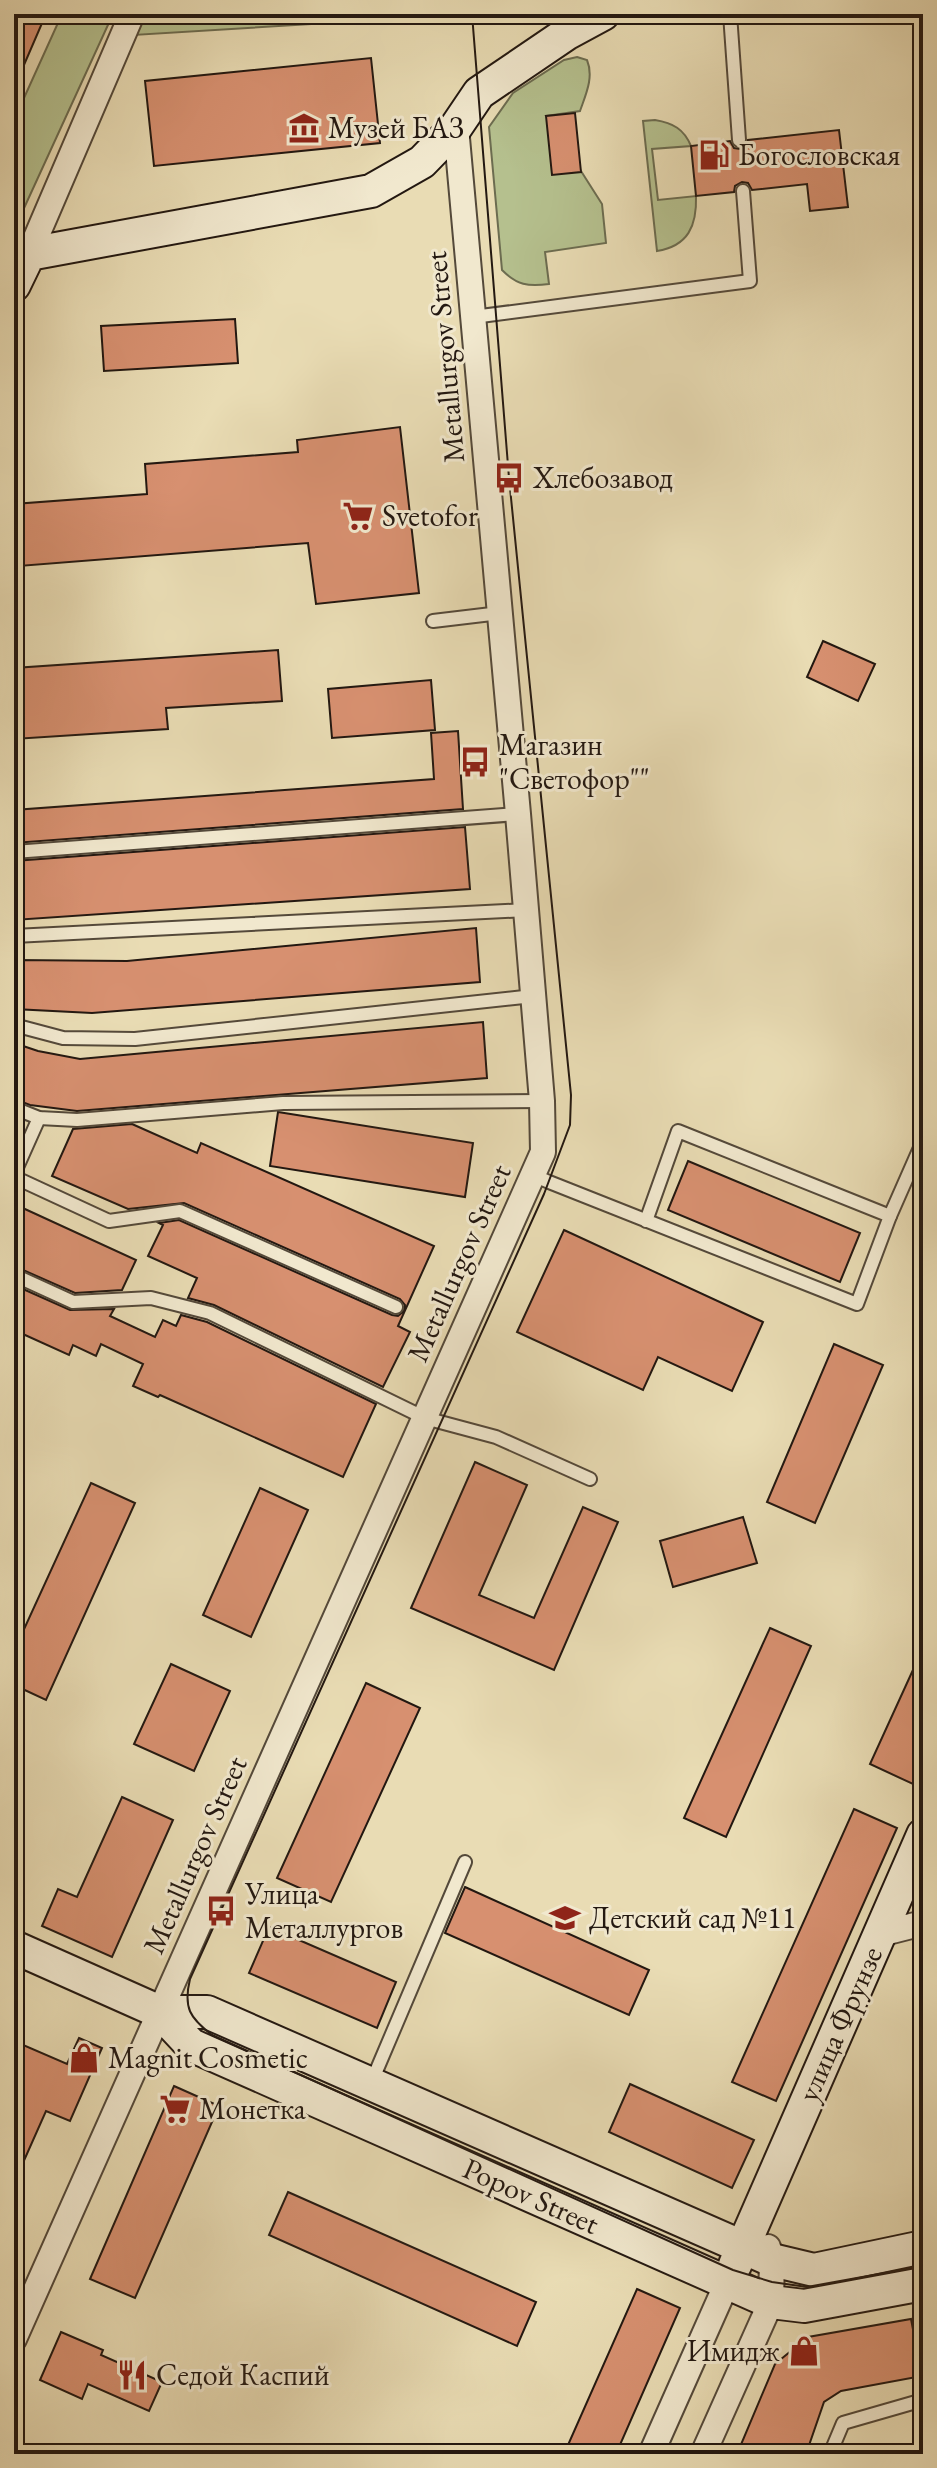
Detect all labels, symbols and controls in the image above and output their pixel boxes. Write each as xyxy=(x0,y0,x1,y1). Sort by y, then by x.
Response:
place label: Музей БАЗ xyxy=(328,108,464,147)
museum icon: Музей БАЗ xyxy=(287,111,321,145)
place label: Богословская xyxy=(738,135,900,174)
fuel station icon: Богословская xyxy=(697,138,731,172)
street label: Metallurgov Street xyxy=(416,249,473,464)
place label: Хлебозавод xyxy=(532,458,673,497)
bus stop icon: Хлебозавод xyxy=(492,461,526,495)
place label: Svetofor xyxy=(382,496,478,535)
supermarket icon: Svetofor xyxy=(341,499,375,533)
place label: Магазин "Светофор"" xyxy=(499,725,650,798)
bus stop icon: Магазин "Светофор"" xyxy=(458,745,492,779)
street label: Metallurgov Street xyxy=(398,1157,520,1368)
street label: Metallurgov Street xyxy=(134,1749,256,1960)
place label: Улица Металлургов xyxy=(244,1874,403,1947)
bus stop icon: Улица Металлургов xyxy=(204,1894,238,1928)
place label: Детский сад №11 xyxy=(589,1898,796,1937)
school or university icon: Детский сад №11 xyxy=(548,1901,582,1935)
street label: улица Фрунзе xyxy=(788,1940,891,2107)
place label: Magnit Cosmetic xyxy=(108,2038,308,2077)
shop icon: Magnit Cosmetic xyxy=(67,2041,101,2075)
place label: Монетка xyxy=(199,2089,306,2128)
supermarket icon: Монетка xyxy=(158,2092,192,2126)
street label: Popov Street xyxy=(457,2148,606,2243)
place label: Имидж xyxy=(687,2331,780,2370)
shop icon: Имидж xyxy=(787,2334,821,2368)
place label: Седой Каспий xyxy=(156,2355,330,2394)
restaurant icon: Седой Каспий xyxy=(115,2358,149,2392)

